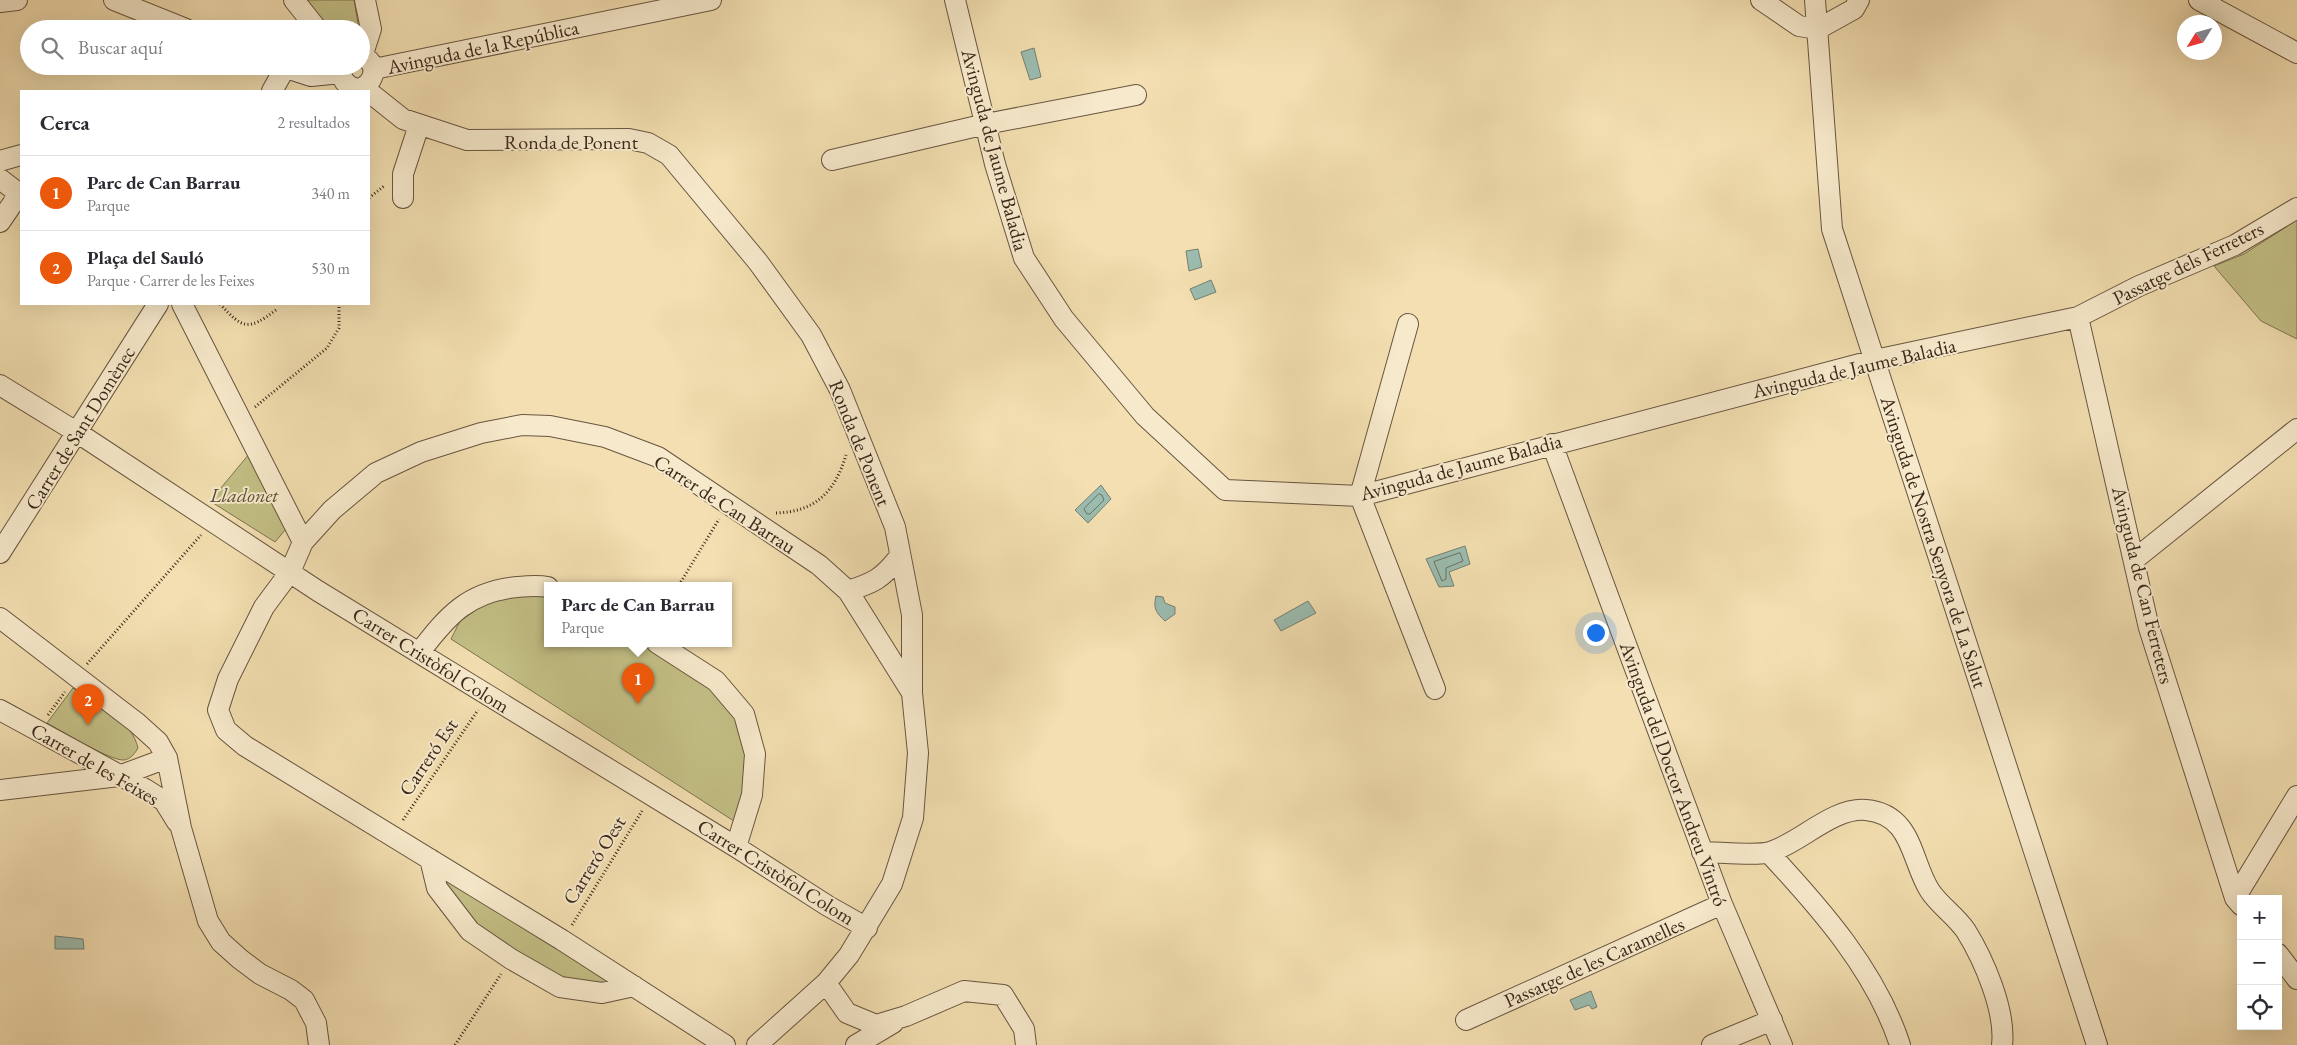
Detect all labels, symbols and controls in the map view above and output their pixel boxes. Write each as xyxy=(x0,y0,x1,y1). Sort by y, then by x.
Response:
street label: Avinguda de la República xyxy=(384,14,581,80)
north arrow xyxy=(2177,15,2222,60)
search box xyxy=(20,20,370,75)
icon: search xyxy=(38,34,66,62)
text: Buscar aquí xyxy=(78,35,163,60)
street label: Avinguda de Jaume Baladia xyxy=(955,45,1034,254)
text: Cerca xyxy=(40,109,90,136)
text: 2 resultados xyxy=(278,112,350,133)
street label: Ronda de Ponent xyxy=(504,129,639,155)
text: Parc de Can Barrau xyxy=(87,170,241,195)
text: 1 xyxy=(52,183,60,204)
text: 340 m xyxy=(311,183,350,204)
text: Parque xyxy=(87,195,130,216)
street label: Passatge dels Ferreters xyxy=(2108,215,2268,311)
text: Plaça del Sauló xyxy=(87,245,204,270)
text: 2 xyxy=(52,258,60,279)
text: 530 m xyxy=(311,258,350,279)
text: Parque · Carrer de les Feixes xyxy=(87,270,254,291)
street label: Avinguda de Jaume Baladia xyxy=(1749,332,1958,404)
street label: Carrer de Sant Domènec xyxy=(19,341,141,515)
street label: Ronda de Ponent xyxy=(823,376,897,511)
street label: Avinguda de Nostra Senyora de La Salut xyxy=(1874,392,1994,692)
street label: Avinguda de Jaume Baladia xyxy=(1356,428,1565,507)
street label: Carrer de Can Barrau xyxy=(649,448,801,560)
park label: Lladonet xyxy=(209,482,279,508)
street label: Avinguda de Can Ferreters xyxy=(2106,483,2180,686)
popup xyxy=(544,582,732,647)
text: Parc de Can Barrau xyxy=(561,592,715,617)
street label: Carrer Cristòfol Colom xyxy=(347,601,515,719)
text: Parque xyxy=(561,617,604,638)
your location xyxy=(1583,620,1609,646)
street label: Avinguda del Doctor Andreu Vintró xyxy=(1614,637,1734,910)
pin: 1 xyxy=(622,663,654,704)
pin: 2 xyxy=(72,684,104,725)
street label: Carreró Est xyxy=(393,713,464,801)
street label: Carrer de les Feixes xyxy=(26,717,164,811)
street label: Carreró Oest xyxy=(557,810,632,909)
street label: Carrer Cristòfol Colom xyxy=(692,813,860,931)
map controls xyxy=(2237,895,2282,1030)
button: + xyxy=(2237,895,2282,940)
street label: Passatge de les Caramelles xyxy=(1500,911,1688,1013)
button: − xyxy=(2237,940,2282,985)
button: locate xyxy=(2237,985,2282,1030)

